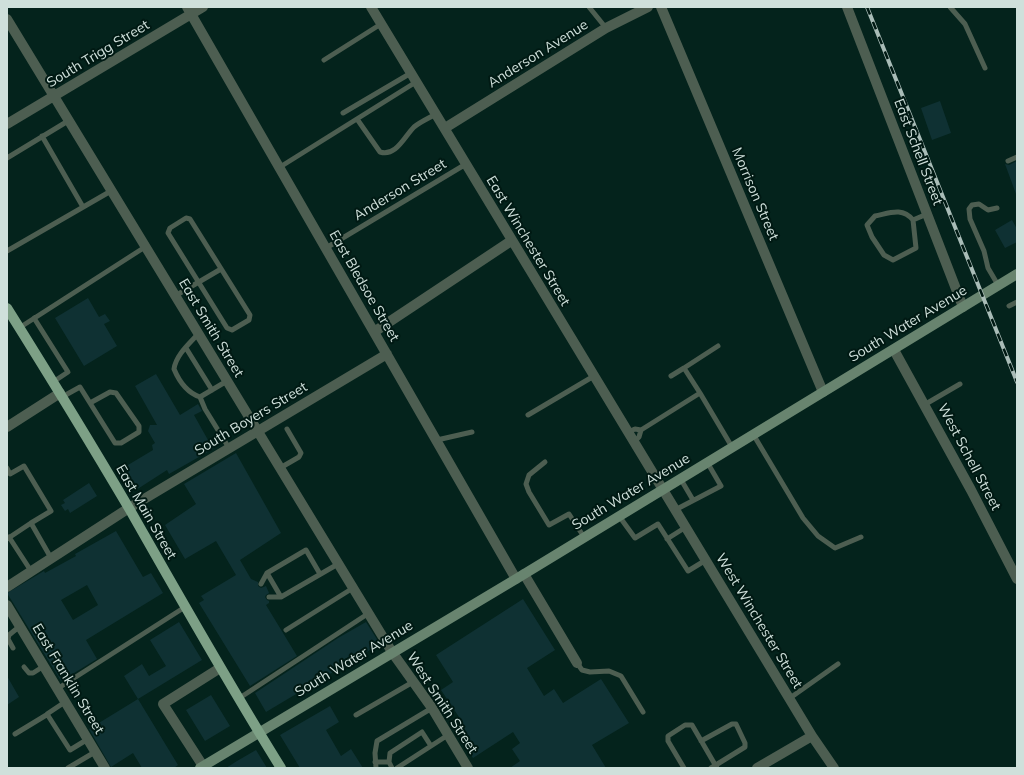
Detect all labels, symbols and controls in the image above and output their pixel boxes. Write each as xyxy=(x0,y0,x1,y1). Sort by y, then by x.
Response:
street label: Anderson Avenue xyxy=(485,16,591,92)
street label: South Trigg Street xyxy=(44,17,152,91)
street label: East Schell Street xyxy=(890,96,946,208)
street label: Morrison Street xyxy=(728,145,782,243)
street label: Anderson Street xyxy=(351,156,449,224)
street label: East Winchester Street xyxy=(483,173,573,309)
street label: East Bledsoe Street xyxy=(325,227,403,345)
street label: East Smith Street xyxy=(175,276,247,380)
street label: South Water Avenue xyxy=(846,282,970,366)
street label: South Boyers Street xyxy=(192,379,310,459)
street label: West Schell Street xyxy=(934,401,1004,513)
street label: South Water Avenue xyxy=(569,450,693,534)
street label: East Main Street xyxy=(112,462,180,562)
street label: West Winchester Street xyxy=(712,550,806,692)
street label: South Water Avenue xyxy=(292,617,416,701)
street label: East Franklin Street xyxy=(28,621,108,737)
street label: West Smith Street xyxy=(403,649,481,757)

